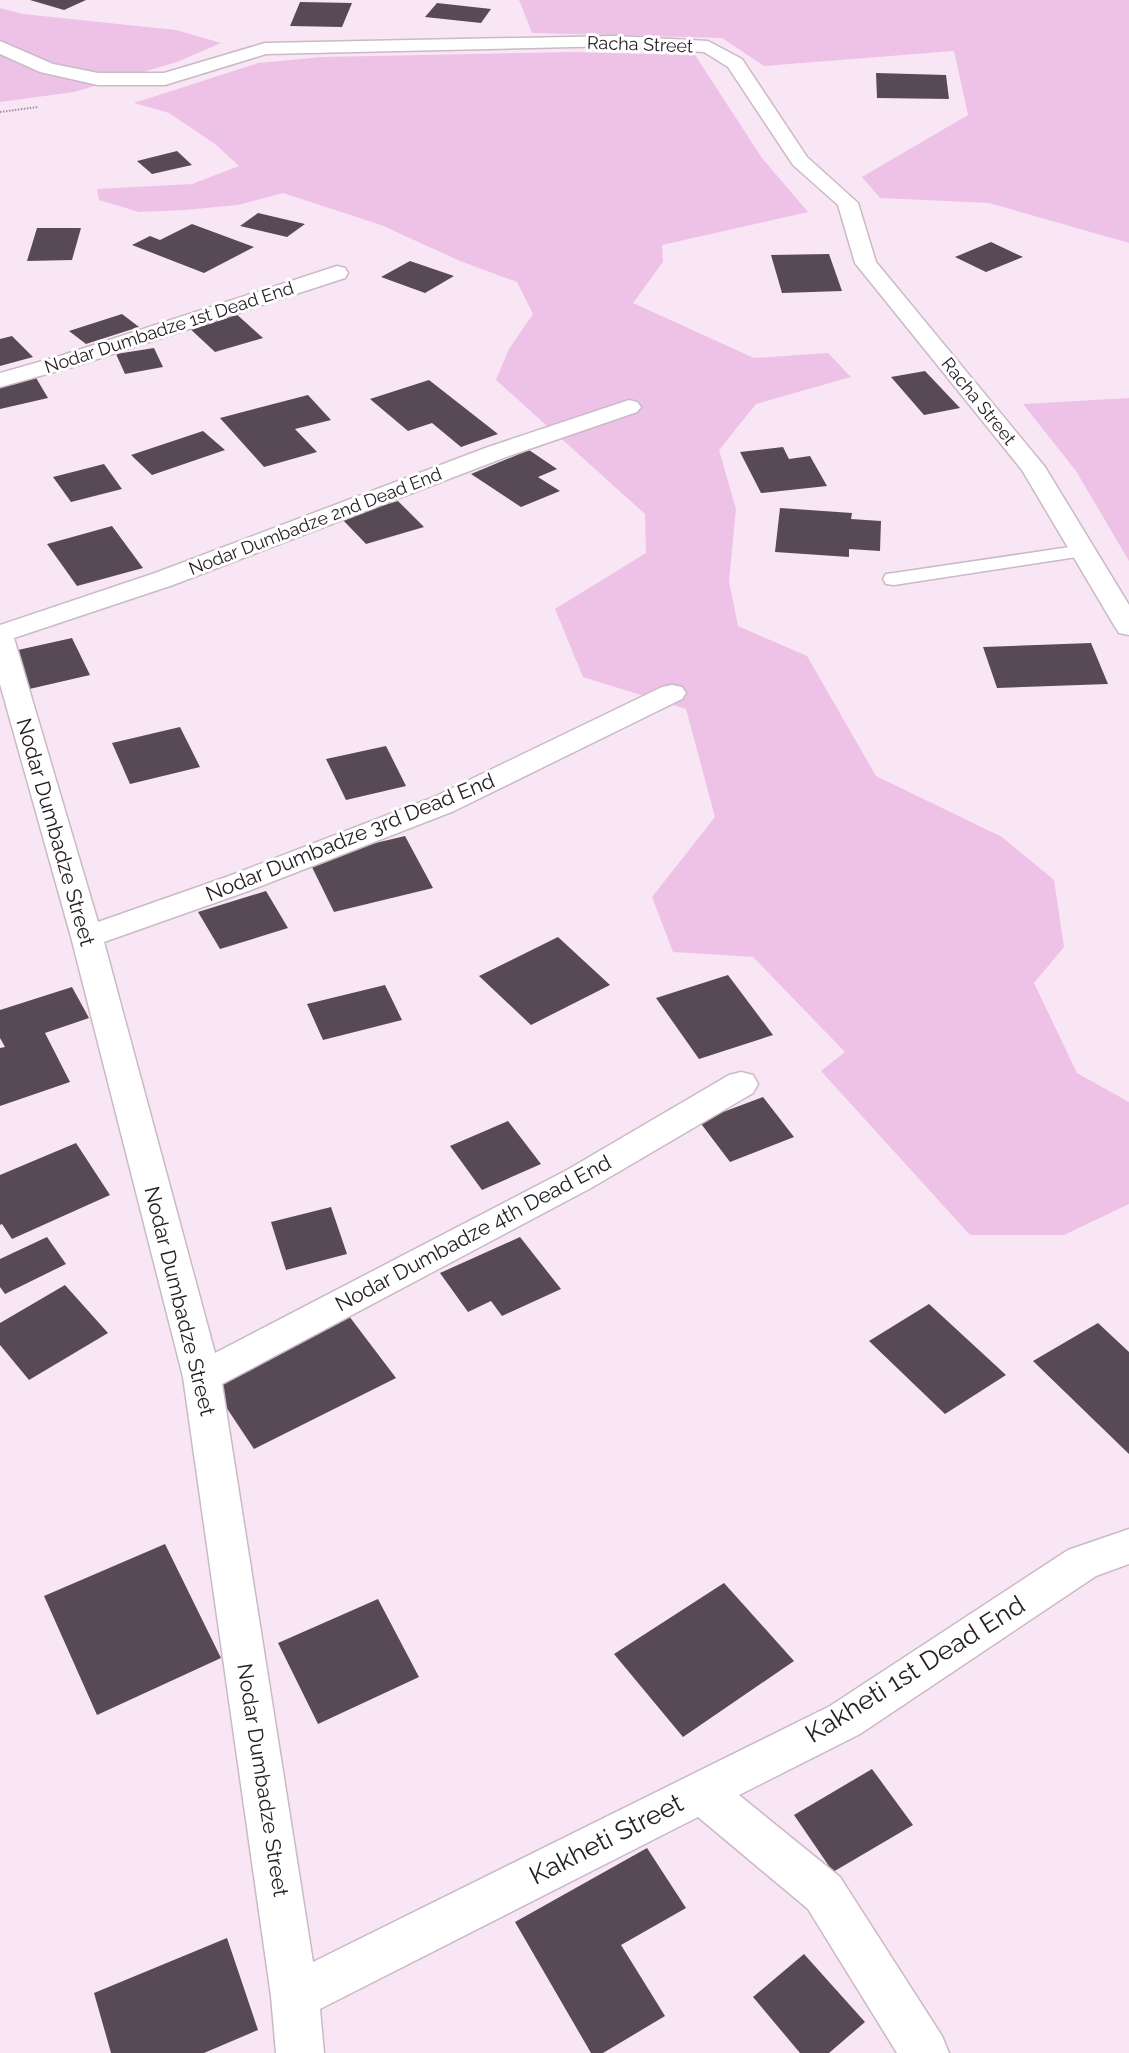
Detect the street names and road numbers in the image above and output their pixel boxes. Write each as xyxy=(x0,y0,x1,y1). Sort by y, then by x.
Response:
street label: Racha Street xyxy=(587,32,693,56)
street label: Nodar Dumbadze 1st Dead End xyxy=(42,277,296,377)
street label: Racha Street xyxy=(937,353,1021,449)
street label: Nodar Dumbadze 2nd Dead End xyxy=(186,463,444,579)
street label: Nodar Dumbadze Street xyxy=(12,715,100,949)
street label: Nodar Dumbadze 3rd Dead End xyxy=(202,767,498,907)
street label: Nodar Dumbadze 4th Dead End xyxy=(331,1150,615,1316)
street label: Nodar Dumbadze Street xyxy=(139,1184,221,1418)
street label: Kakheti 1st Dead End xyxy=(800,1589,1030,1749)
street label: Nodar Dumbadze Street xyxy=(232,1662,294,1898)
street label: Kakheti Street xyxy=(524,1787,688,1891)

